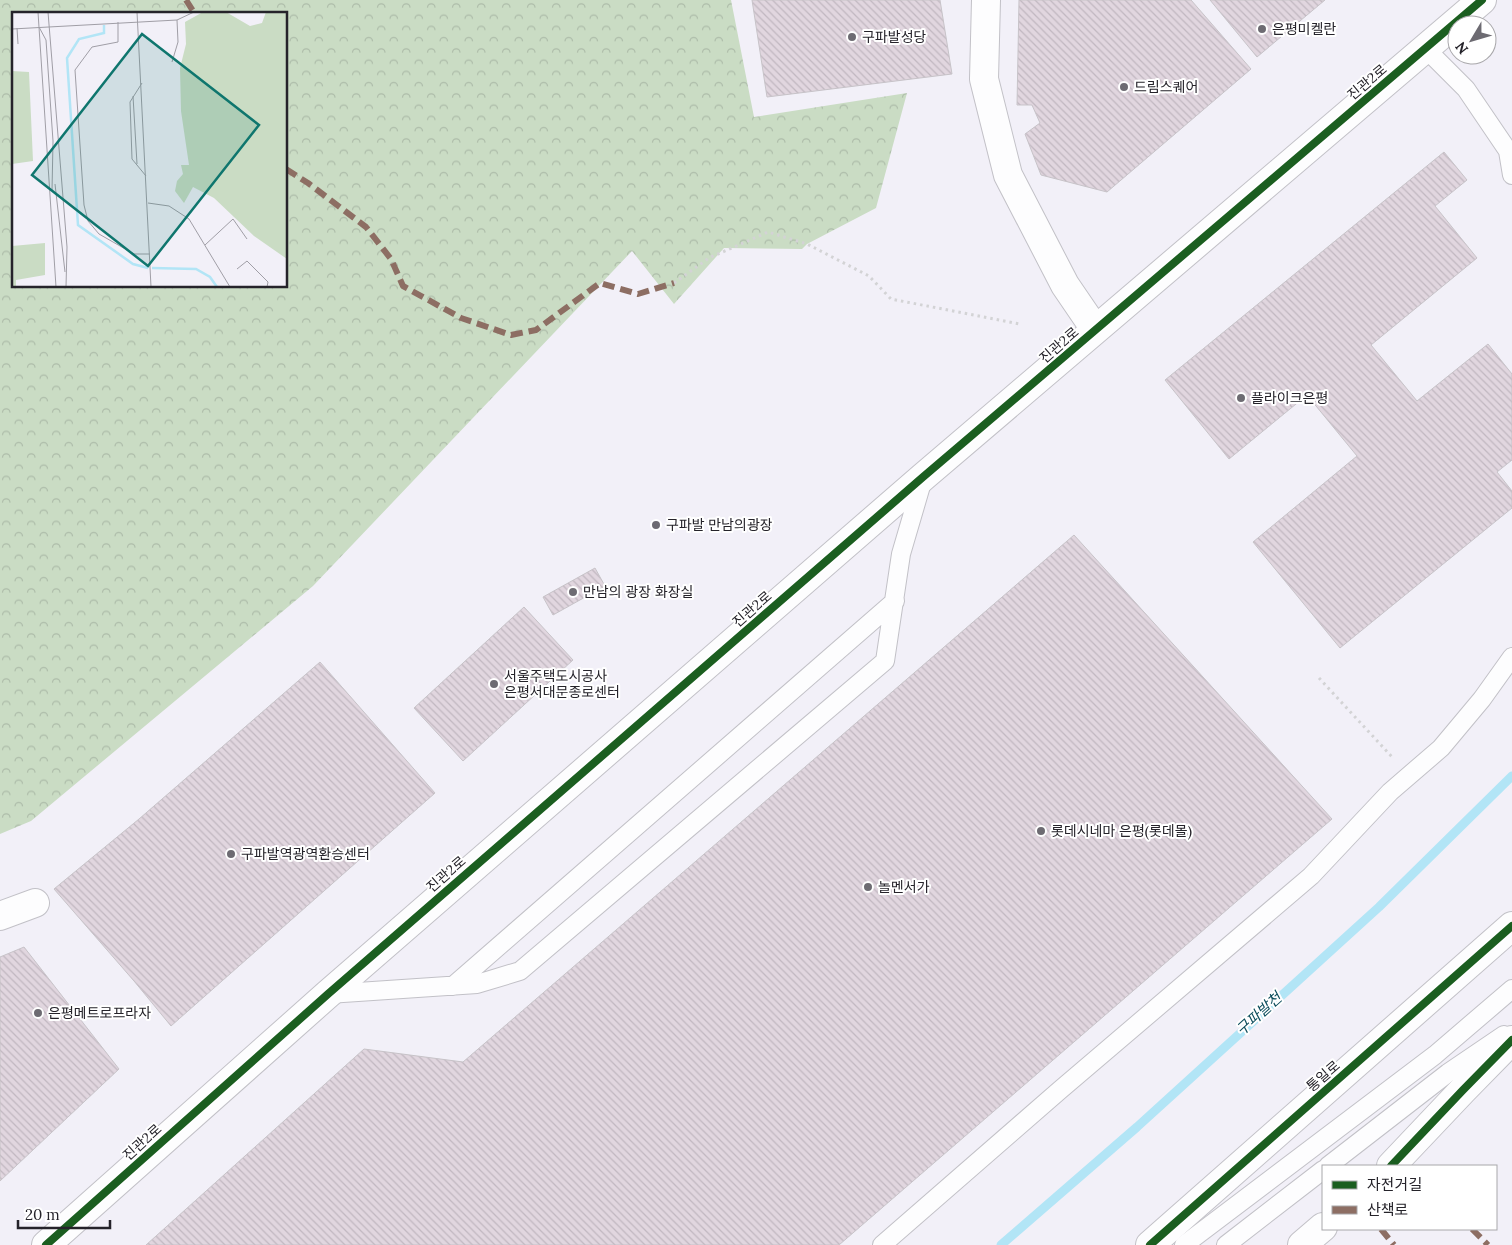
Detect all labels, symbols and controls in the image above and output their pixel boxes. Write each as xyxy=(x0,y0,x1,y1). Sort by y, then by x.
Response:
inset map xyxy=(12,12,288,288)
north arrow xyxy=(1447,15,1497,65)
place label: 은평미켈란 xyxy=(1272,20,1337,38)
marker: 은평미켈란 xyxy=(1256,23,1268,35)
place label: 구파발성당 xyxy=(862,28,927,46)
marker: 구파발성당 xyxy=(846,31,858,43)
text: N xyxy=(1451,38,1472,58)
street label: 진관2로 xyxy=(1344,60,1391,104)
place label: 드림스퀘어 xyxy=(1134,78,1198,96)
marker: 드림스퀘어 xyxy=(1118,81,1130,93)
street label: 진관2로 xyxy=(1036,323,1082,367)
place label: 플라이크은평 xyxy=(1251,389,1328,407)
marker: 플라이크은평 xyxy=(1235,392,1247,404)
place label: 구파발 만남의광장 xyxy=(666,516,773,534)
marker: 구파발 만남의광장 xyxy=(650,519,662,531)
place label: 만남의 광장 화장실 xyxy=(583,583,693,601)
marker: 만남의 광장 화장실 xyxy=(567,586,579,598)
street label: 진관2로 xyxy=(729,587,775,631)
place label: 서울주택도시공사 은평서대문종로센터 xyxy=(504,667,620,701)
marker: 서울주택도시공사 은평서대문종로센터 xyxy=(488,678,500,690)
place label: 롯데시네마 은평(롯데몰) xyxy=(1051,822,1192,840)
marker: 롯데시네마 은평(롯데몰) xyxy=(1035,825,1047,837)
place label: 구파발역광역환승센터 xyxy=(241,845,370,863)
marker: 구파발역광역환승센터 xyxy=(225,848,237,860)
street label: 진관2로 xyxy=(423,852,469,896)
place label: 놀멘서가 xyxy=(878,878,930,896)
marker: 놀멘서가 xyxy=(862,881,874,893)
water label: 구파발천 xyxy=(1232,987,1287,1039)
place label: 은평메트로프라자 xyxy=(48,1004,151,1022)
marker: 은평메트로프라자 xyxy=(32,1007,44,1019)
street label: 통일로 xyxy=(1303,1056,1344,1095)
street label: 진관2로 xyxy=(119,1120,165,1164)
legend xyxy=(1322,1165,1497,1230)
text: 자전거길 xyxy=(1367,1175,1422,1194)
scale bar xyxy=(18,1198,110,1230)
text: 산책로 xyxy=(1367,1200,1408,1219)
text: 20 m xyxy=(25,1205,60,1224)

